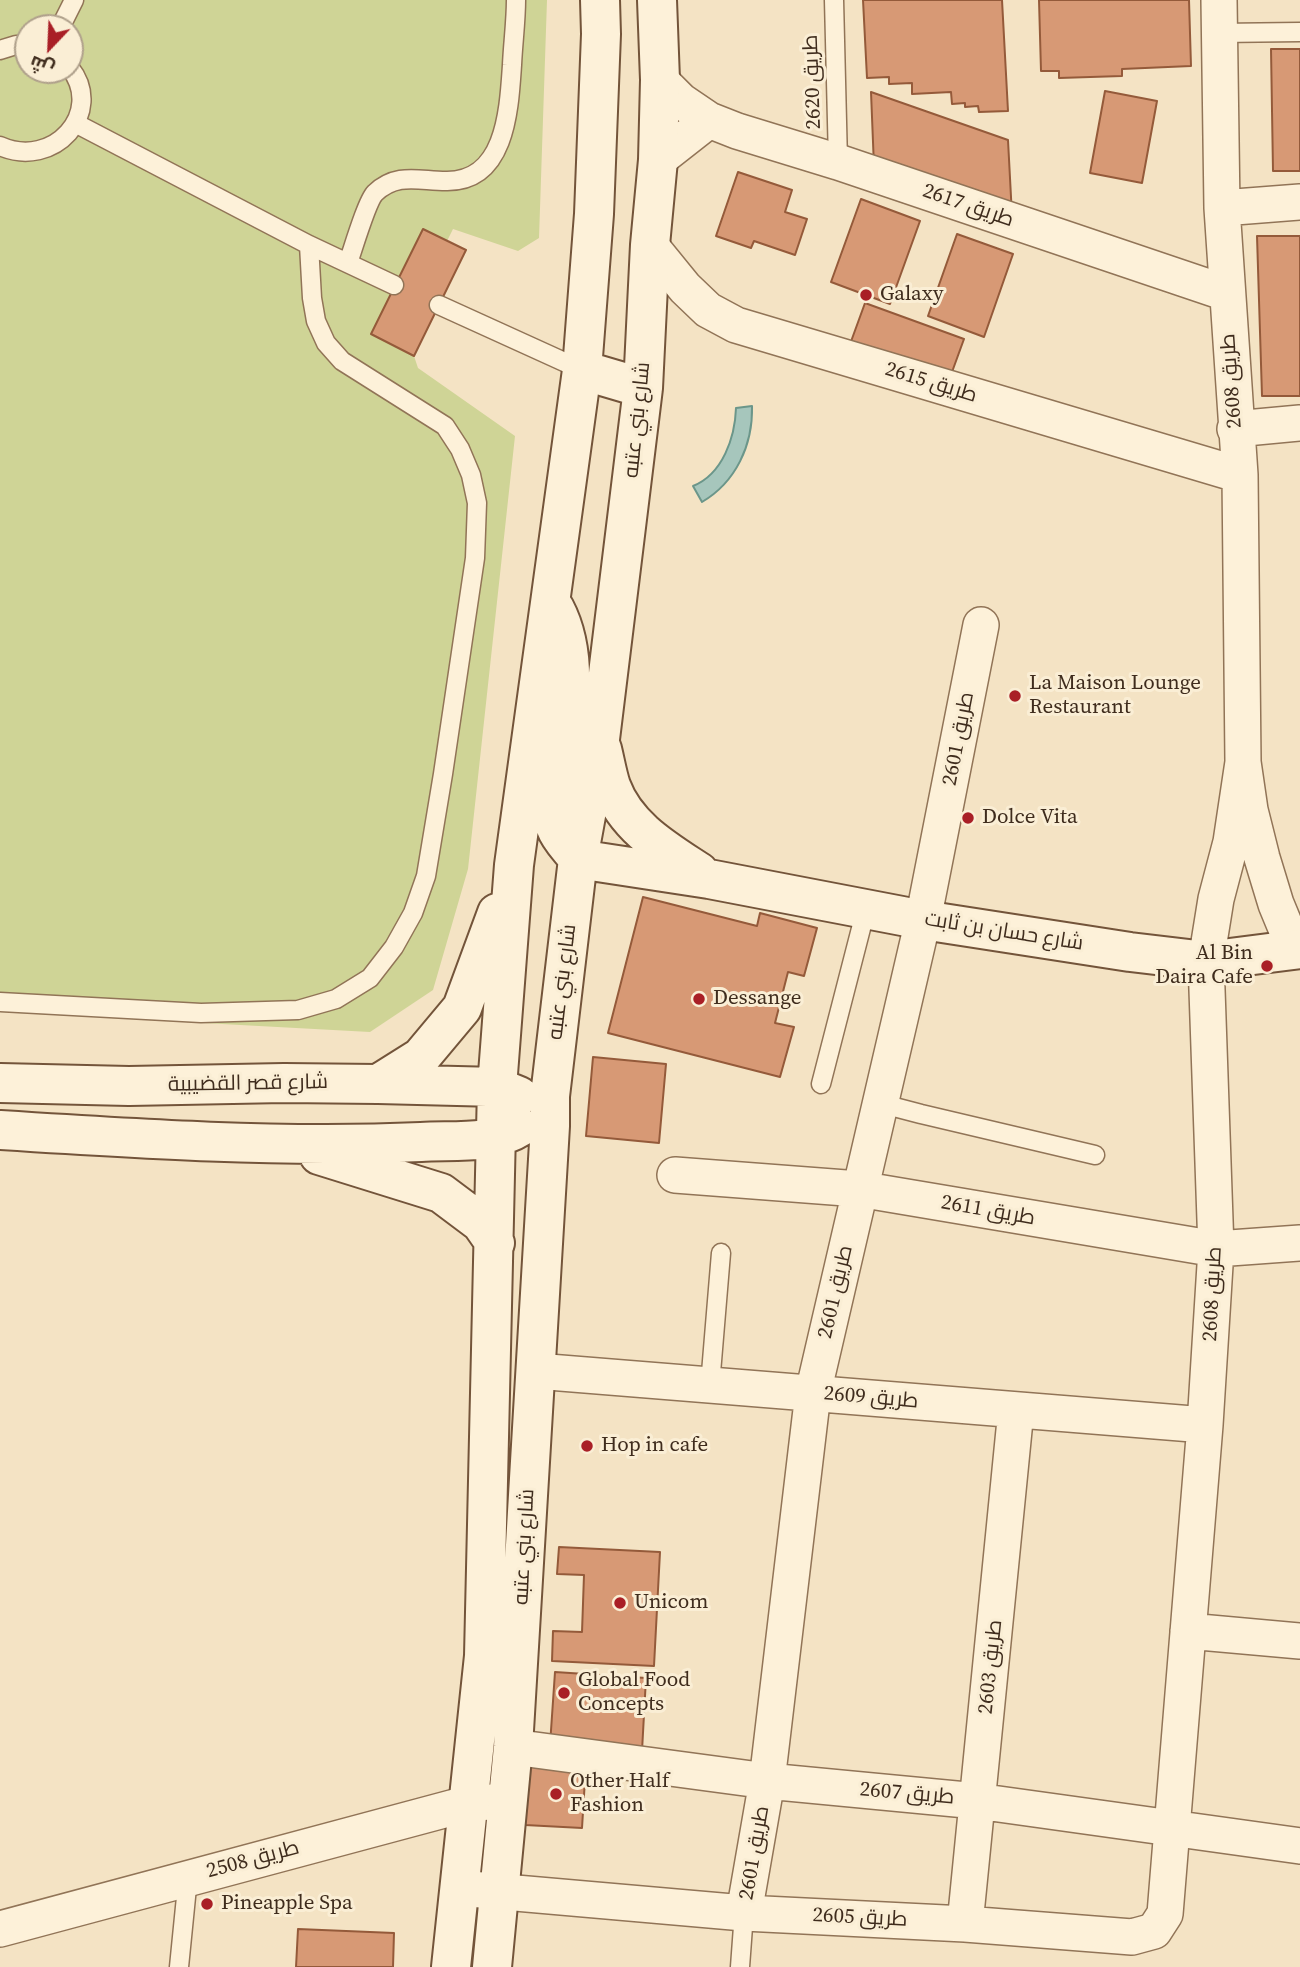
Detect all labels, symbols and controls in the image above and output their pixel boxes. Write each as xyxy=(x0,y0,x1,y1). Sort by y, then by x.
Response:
north arrow xyxy=(14,14,84,84)
street label: طريق 2620 xyxy=(799,34,827,130)
text: ش xyxy=(25,50,58,83)
street label: طريق 2617 xyxy=(919,179,1017,233)
place label: Galaxy xyxy=(880,282,944,308)
marker: Galaxy xyxy=(858,287,874,303)
street label: طريق 2608 xyxy=(1216,333,1248,429)
street label: طريق 2615 xyxy=(882,357,980,409)
street label: شارع بني عتبه xyxy=(619,361,657,479)
place label: La Maison Lounge Restaurant xyxy=(1029,671,1201,721)
marker: La Maison Lounge Restaurant xyxy=(1007,688,1023,704)
street label: طريق 2601 xyxy=(938,690,980,788)
place label: Dolce Vita xyxy=(982,805,1078,831)
marker: Dolce Vita xyxy=(960,810,976,826)
street label: شارع حسان بن ثابت xyxy=(923,907,1085,957)
street label: شارع بني عتبه xyxy=(543,923,583,1041)
place label: Al Bin Daira Cafe xyxy=(1155,941,1253,991)
marker: Al Bin Daira Cafe xyxy=(1259,958,1275,974)
place label: Dessange xyxy=(713,986,802,1012)
marker: Dessange xyxy=(691,991,707,1007)
street label: شارع قصر القضيبية xyxy=(168,1070,328,1098)
street label: طريق 2611 xyxy=(939,1190,1037,1232)
street label: طريق 2601 xyxy=(813,1243,859,1341)
street label: طريق 2608 xyxy=(1198,1246,1228,1342)
street label: طريق 2609 xyxy=(823,1381,919,1415)
place label: Hop in cafe xyxy=(601,1433,708,1459)
marker: Hop in cafe xyxy=(579,1438,595,1454)
street label: شارع بني عتبه xyxy=(509,1488,541,1606)
place label: Unicom xyxy=(634,1590,708,1616)
marker: Unicom xyxy=(612,1595,628,1611)
street label: طريق 2603 xyxy=(974,1619,1008,1715)
place label: Global Food Concepts xyxy=(578,1668,690,1718)
marker: Global Food Concepts xyxy=(556,1685,572,1701)
place label: Other Half Fashion xyxy=(570,1769,669,1819)
street label: طريق 2607 xyxy=(859,1777,955,1811)
marker: Other Half Fashion xyxy=(548,1786,564,1802)
street label: طريق 2601 xyxy=(734,1804,776,1902)
street label: طريق 2508 xyxy=(204,1836,302,1884)
place label: Pineapple Spa xyxy=(221,1891,353,1917)
marker: Pineapple Spa xyxy=(199,1896,215,1912)
street label: طريق 2605 xyxy=(812,1903,908,1933)

